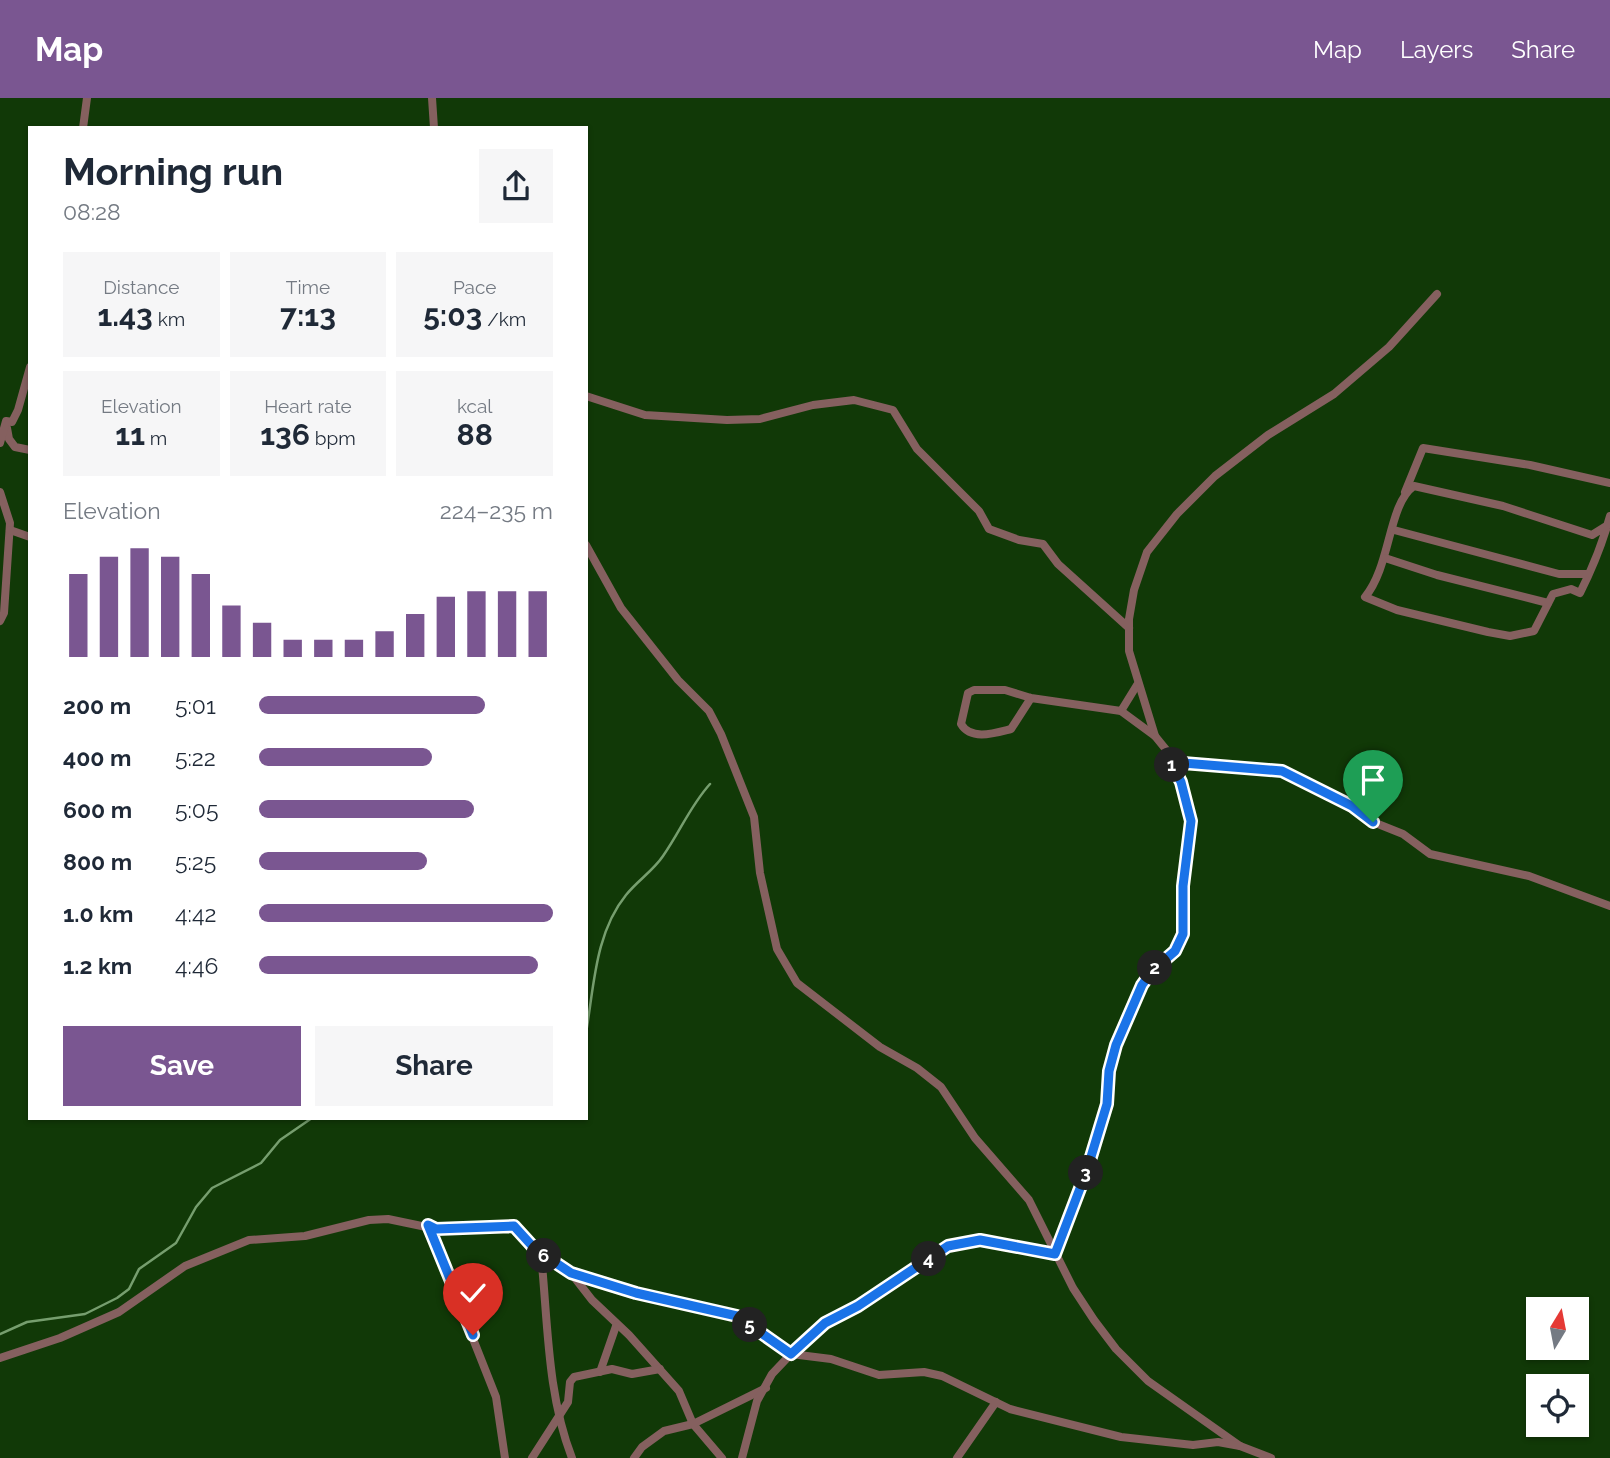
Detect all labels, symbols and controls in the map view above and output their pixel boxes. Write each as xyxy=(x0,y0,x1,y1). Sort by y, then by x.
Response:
text: Map xyxy=(35,30,103,69)
text: Map xyxy=(1313,35,1362,64)
text: Layers xyxy=(1400,35,1473,64)
text: Share xyxy=(1511,35,1575,64)
text: Morning run xyxy=(63,149,283,194)
button: share xyxy=(479,149,553,223)
text: 08:28 xyxy=(63,198,121,225)
text: Distance xyxy=(103,276,179,298)
text: Time xyxy=(286,276,330,298)
text: Pace xyxy=(453,276,496,298)
text: 1.43 xyxy=(97,298,153,333)
text: 7:13 xyxy=(280,298,336,333)
text: 5:03 xyxy=(423,298,482,333)
text: km xyxy=(153,308,185,330)
text: /km xyxy=(482,308,526,330)
text: Elevation xyxy=(101,395,182,417)
text: Heart rate xyxy=(264,395,352,417)
text: kcal xyxy=(457,395,492,417)
text: 11 xyxy=(115,417,145,452)
text: 136 xyxy=(260,417,310,452)
text: 88 xyxy=(457,417,493,452)
text: m xyxy=(145,427,167,449)
text: bpm xyxy=(310,427,356,449)
text: Elevation xyxy=(63,497,161,524)
text: 224–235 m xyxy=(440,497,553,524)
text: 200 m xyxy=(63,692,131,719)
text: 5:01 xyxy=(175,692,216,719)
text: 400 m xyxy=(63,744,131,771)
text: 5:22 xyxy=(175,744,216,771)
pin: 1 xyxy=(1154,748,1190,782)
pin xyxy=(1343,750,1403,822)
text: 1 xyxy=(1167,753,1176,775)
icon: arrive xyxy=(1354,761,1392,799)
text: 600 m xyxy=(63,796,132,823)
text: 5:05 xyxy=(175,796,218,823)
text: 800 m xyxy=(63,848,132,875)
text: 5:25 xyxy=(175,848,216,875)
text: 1.0 km xyxy=(63,900,133,927)
text: 4:42 xyxy=(175,900,216,927)
pin: 2 xyxy=(1138,950,1172,986)
text: 1.2 km xyxy=(63,952,132,979)
text: 4:46 xyxy=(175,952,218,979)
text: 2 xyxy=(1149,956,1160,978)
button: Save xyxy=(63,1026,301,1106)
button: Share xyxy=(315,1026,553,1106)
pin: 3 xyxy=(1068,1156,1104,1190)
text: 3 xyxy=(1080,1161,1091,1183)
pin: 6 xyxy=(526,1238,562,1274)
pin: 4 xyxy=(912,1242,946,1276)
text: 6 xyxy=(538,1244,549,1266)
text: 4 xyxy=(923,1247,934,1269)
pin xyxy=(443,1263,503,1335)
icon: check xyxy=(454,1274,492,1312)
north arrow xyxy=(1526,1297,1589,1360)
map controls xyxy=(1526,1297,1589,1437)
pin: 5 xyxy=(732,1308,768,1342)
text: 5 xyxy=(744,1313,755,1335)
button: locate xyxy=(1526,1374,1589,1437)

